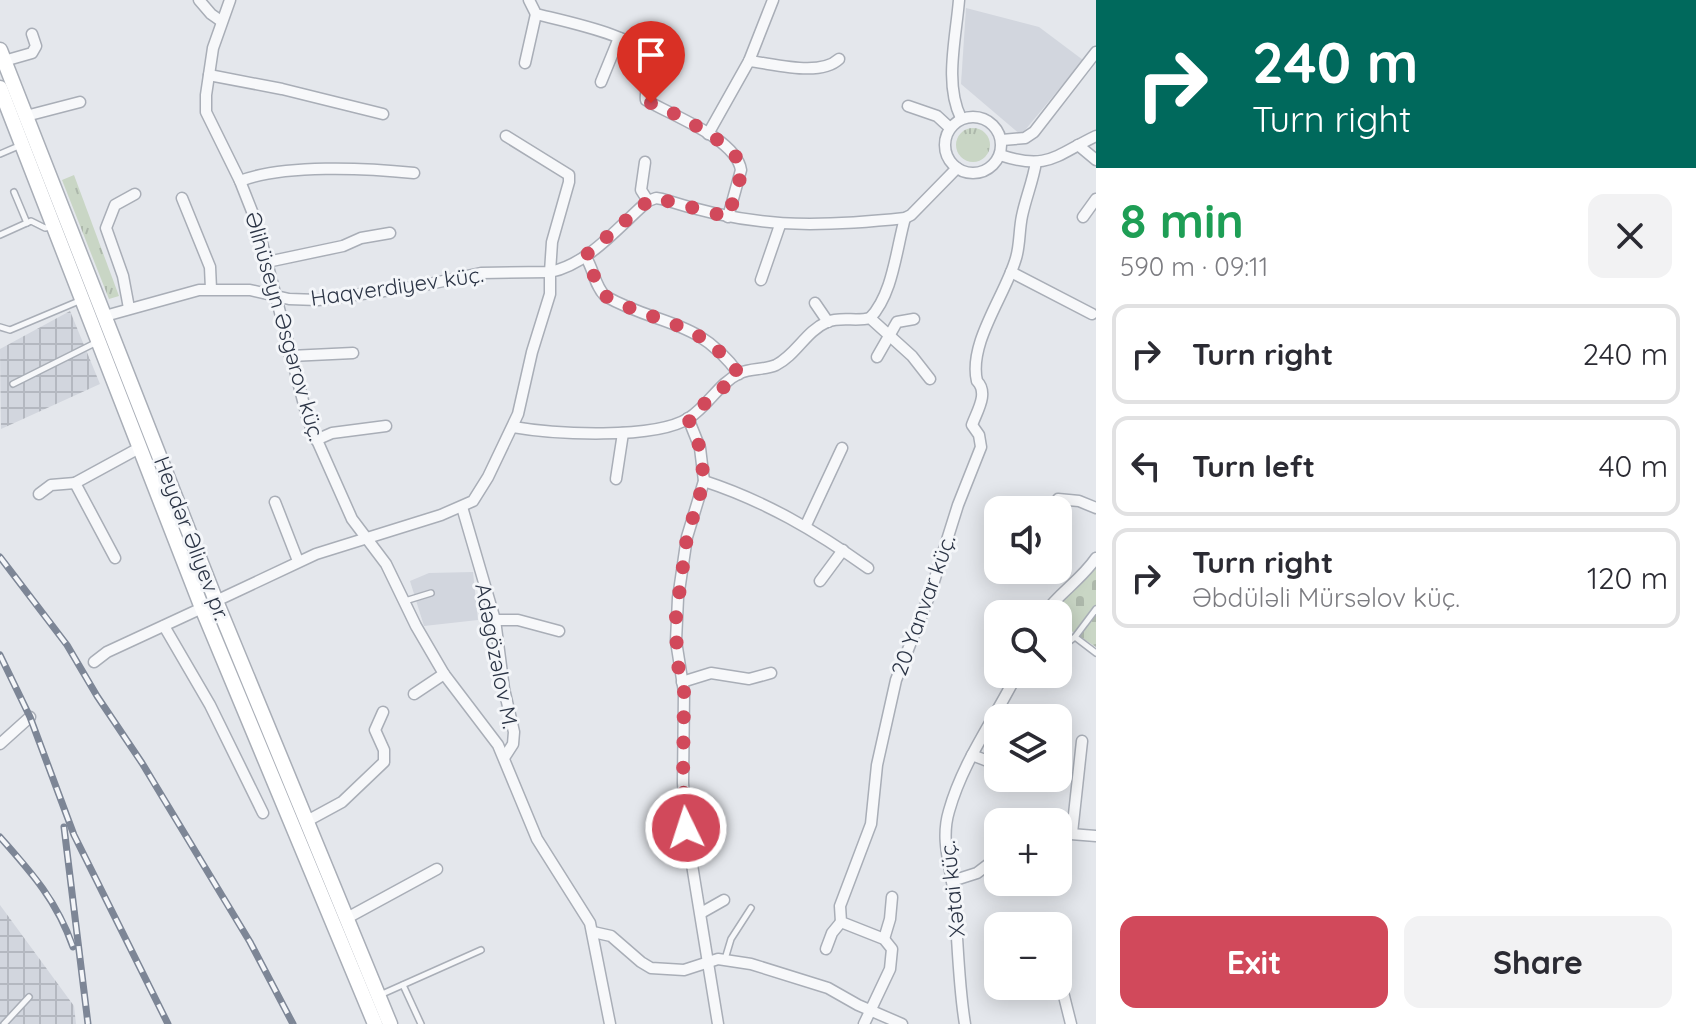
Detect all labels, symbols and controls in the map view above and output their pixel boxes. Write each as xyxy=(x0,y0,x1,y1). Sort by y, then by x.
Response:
pin xyxy=(617,21,685,103)
text: 240 m xyxy=(1252,27,1419,97)
icon: right xyxy=(1120,32,1224,136)
icon: arrive xyxy=(629,33,673,77)
text: Turn right xyxy=(1252,96,1411,141)
text: 8 min xyxy=(1120,190,1244,250)
button: close xyxy=(1588,194,1672,278)
street label: Əlihüseyn Əsgərov küç. xyxy=(239,208,331,444)
text: 590 m · 09:11 xyxy=(1120,250,1268,283)
street label: Haqverdiyev küç. xyxy=(309,260,485,312)
icon: right xyxy=(1124,332,1168,376)
text: Turn right xyxy=(1192,335,1333,373)
text: 240 m xyxy=(1583,335,1668,373)
icon: left xyxy=(1124,444,1168,488)
text: Turn left xyxy=(1192,447,1315,485)
text: 40 m xyxy=(1599,447,1668,485)
street label: Heydər Əliyev pr. xyxy=(148,452,236,624)
map controls xyxy=(984,496,1072,1000)
button: sound xyxy=(984,496,1072,584)
street label: 20 Yanvar küç. xyxy=(885,531,961,679)
text: Turn right xyxy=(1192,543,1333,581)
icon: right xyxy=(1124,556,1168,600)
text: 120 m xyxy=(1587,559,1668,597)
street label: Adəgözəlov M. xyxy=(469,581,525,731)
text: Əbdüləli Mürsəlov küç. xyxy=(1192,581,1460,614)
button: search xyxy=(984,600,1072,688)
button: layers xyxy=(984,704,1072,792)
position arrow xyxy=(644,786,728,870)
button: + xyxy=(984,808,1072,896)
street label: Xətai küç. xyxy=(933,839,971,939)
button: − xyxy=(984,912,1072,1000)
button: Exit xyxy=(1120,916,1388,1008)
button: Share xyxy=(1404,916,1672,1008)

